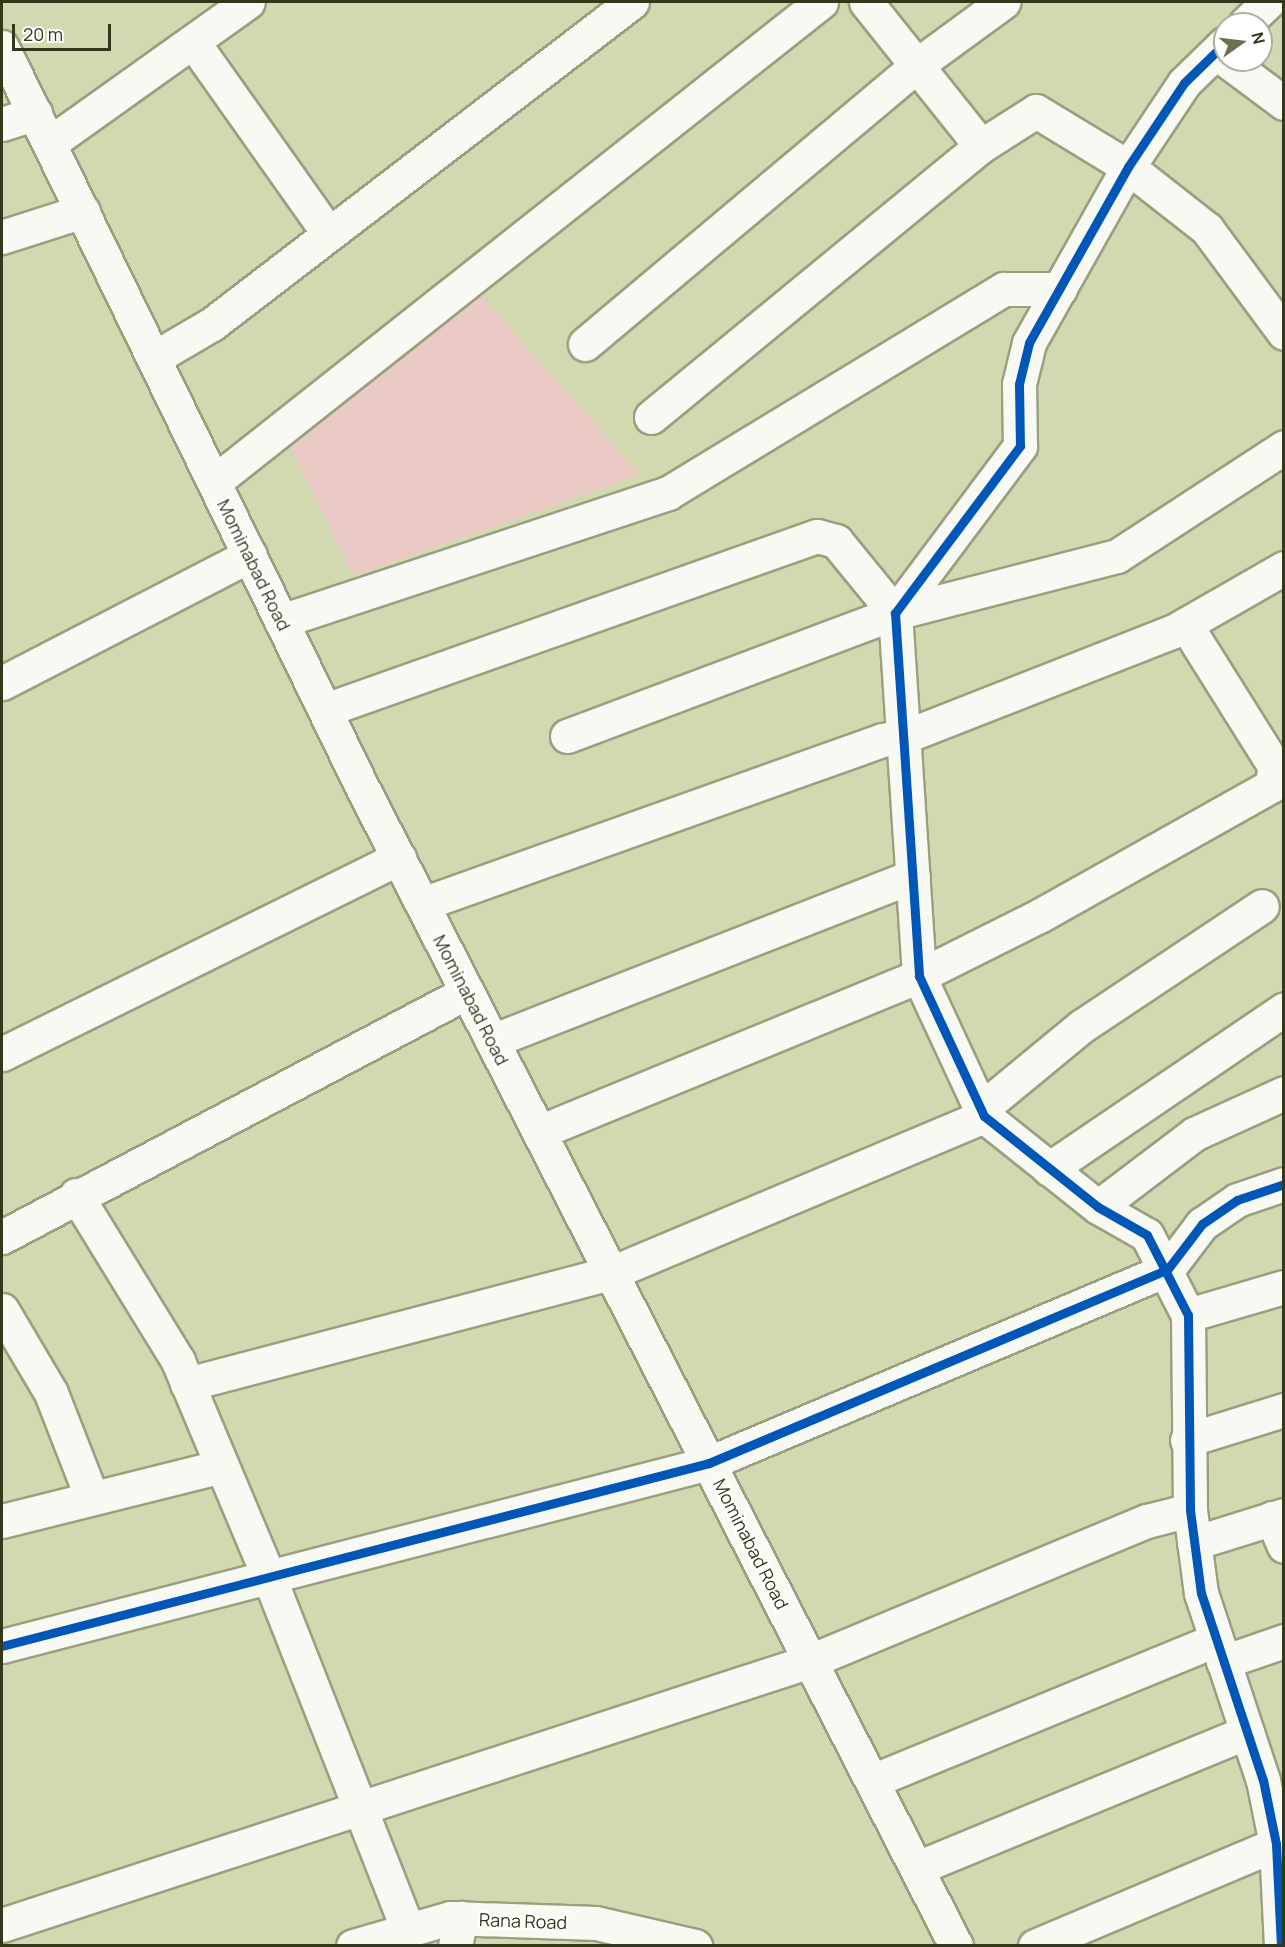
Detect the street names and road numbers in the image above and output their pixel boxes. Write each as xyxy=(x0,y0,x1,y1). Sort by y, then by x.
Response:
street label: Mominabad Road xyxy=(213,496,295,634)
street label: Mominabad Road xyxy=(429,931,513,1069)
street label: Mominabad Road xyxy=(709,1475,793,1613)
street label: Rana Road xyxy=(479,1909,567,1933)

